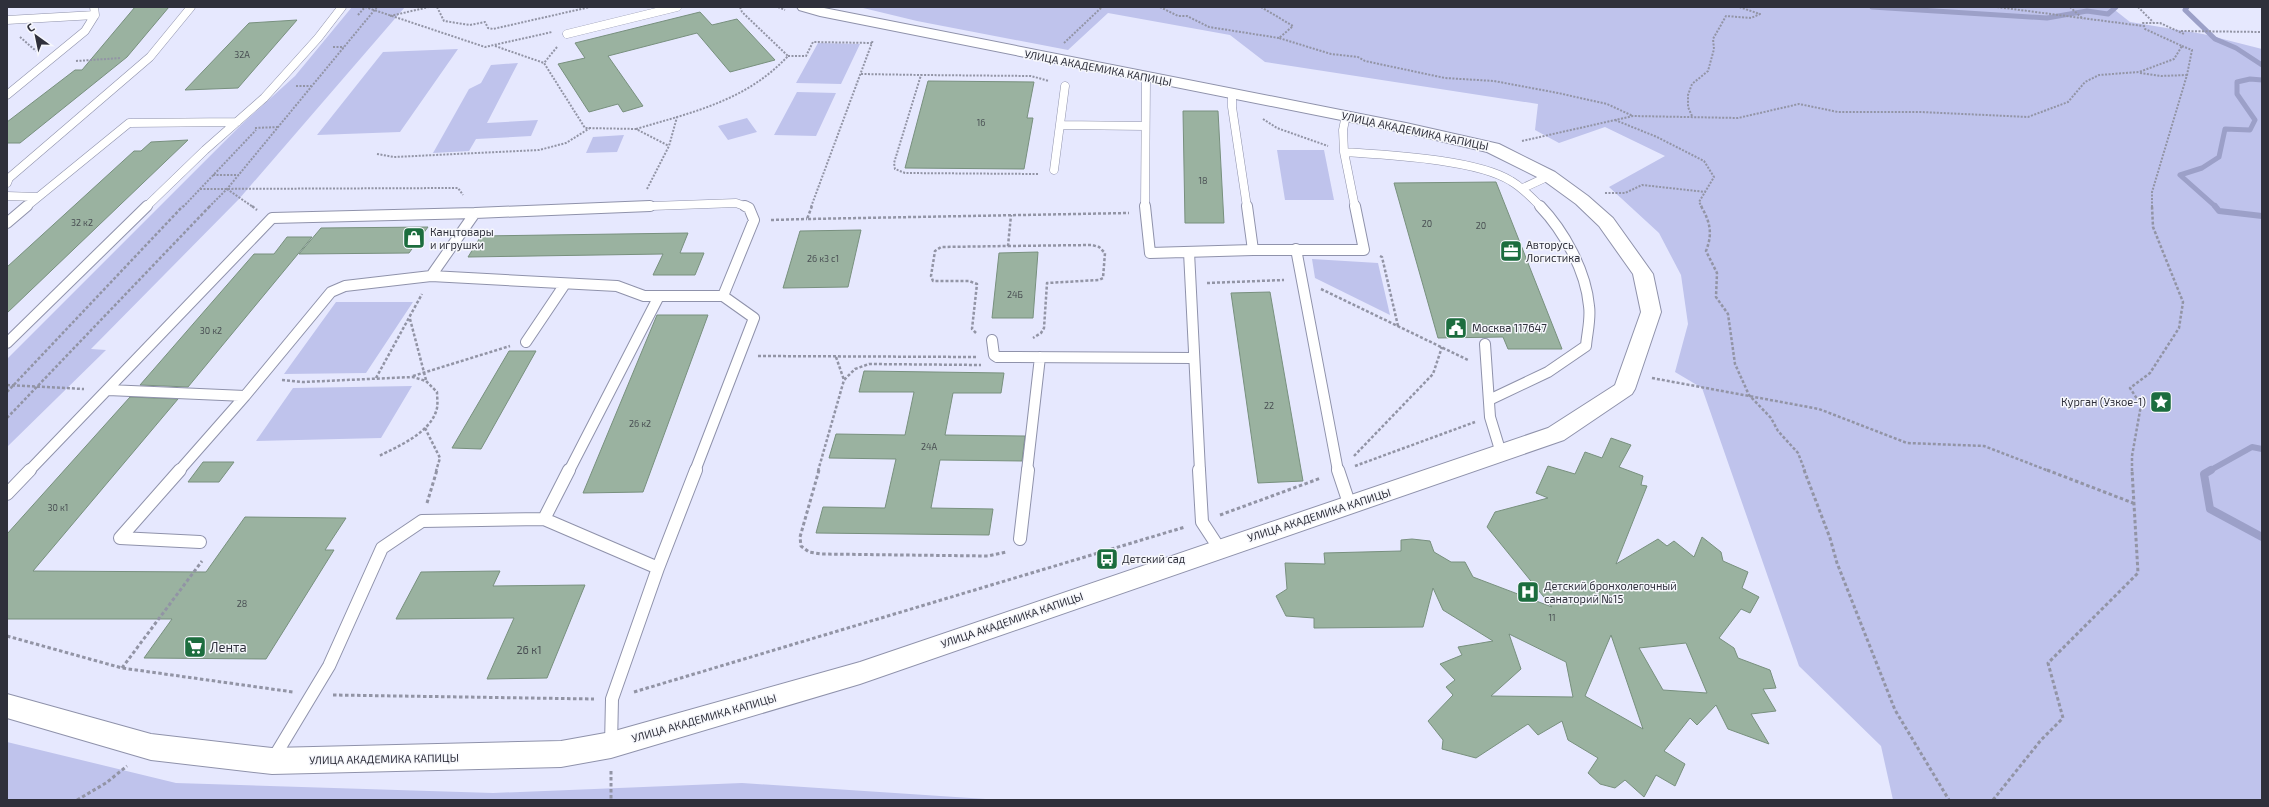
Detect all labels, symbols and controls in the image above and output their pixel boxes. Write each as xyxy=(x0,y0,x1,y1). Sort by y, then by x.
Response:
north arrow xyxy=(16,16,56,56)
text: С xyxy=(24,20,37,34)
street label: УЛИЦА АКАДЕМИКА КАПИЦЫ xyxy=(1023,47,1173,88)
house number: 32А xyxy=(234,49,250,60)
street label: УЛИЦА АКАДЕМИКА КАПИЦЫ xyxy=(1340,109,1490,152)
house number: 16 xyxy=(977,117,985,128)
house number: 18 xyxy=(1198,175,1208,186)
house number: 32 к2 xyxy=(71,217,93,228)
house number: 20 xyxy=(1422,218,1432,229)
house number: 20 xyxy=(1476,220,1486,231)
shop icon: Канцтовары и игрушки xyxy=(401,225,427,251)
place label: Канцтовары и игрушки xyxy=(430,225,494,252)
office icon: Авторусь Логистика xyxy=(1498,238,1524,264)
place label: Авторусь Логистика xyxy=(1526,238,1580,264)
house number: 26 к3 с1 xyxy=(807,253,839,264)
house number: 24Б xyxy=(1007,289,1023,300)
public building icon: Москва 117647 xyxy=(1443,315,1469,341)
place label: Москва 117647 xyxy=(1472,321,1547,334)
house number: 30 к2 xyxy=(200,325,222,336)
place icon: Курган (Узкое-1) xyxy=(2148,389,2174,415)
place label: Курган (Узкое-1) xyxy=(2061,395,2146,409)
house number: 22 xyxy=(1264,400,1274,411)
house number: 26 к2 xyxy=(629,418,651,429)
house number: 24А xyxy=(921,441,937,452)
street label: УЛИЦА АКАДЕМИКА КАПИЦЫ xyxy=(1246,485,1392,544)
house number: 30 к1 xyxy=(48,502,68,513)
bus stop icon: Детский сад xyxy=(1094,546,1120,572)
place label: Детский сад xyxy=(1122,552,1186,565)
hospital icon: Детский бронхолегочный санаторий №15 xyxy=(1515,579,1541,605)
place label: Детский бронхолегочный санаторий №15 xyxy=(1544,579,1677,605)
street label: УЛИЦА АКАДЕМИКА КАПИЦЫ xyxy=(939,589,1085,650)
house number: 28 xyxy=(237,598,247,609)
house number: 11 xyxy=(1548,612,1556,623)
supermarket icon: Лента xyxy=(182,634,208,660)
place label: Лента xyxy=(210,639,247,655)
house number: 26 к1 xyxy=(516,643,542,656)
street label: УЛИЦА АКАДЕМИКА КАПИЦЫ xyxy=(630,691,778,744)
street label: УЛИЦА АКАДЕМИКА КАПИЦЫ xyxy=(309,751,459,766)

